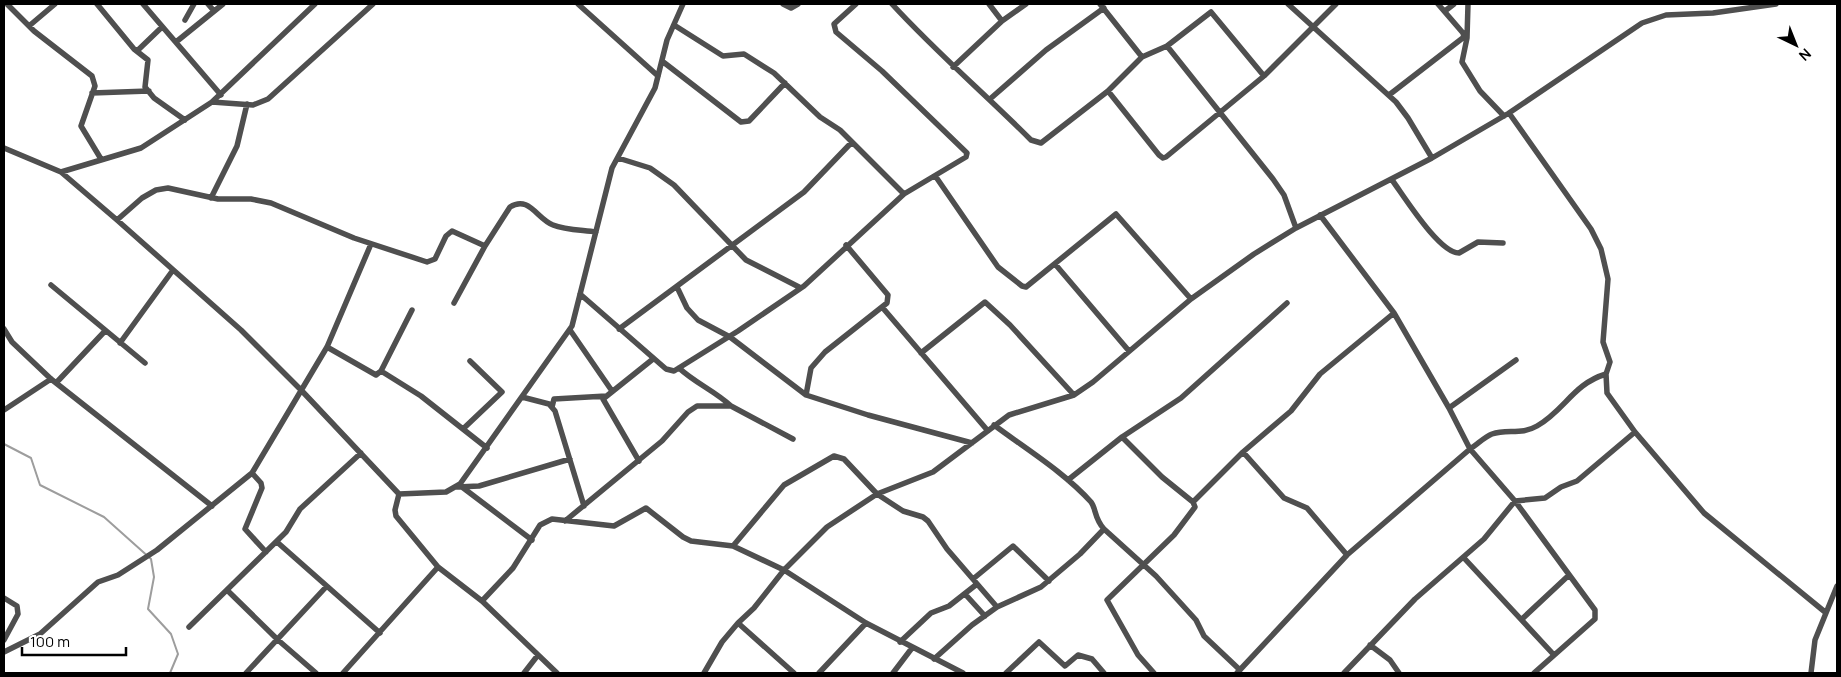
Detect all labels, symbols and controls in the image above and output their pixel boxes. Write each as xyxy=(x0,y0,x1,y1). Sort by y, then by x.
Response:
north arrow xyxy=(1771,20,1821,70)
text: N xyxy=(1795,44,1815,65)
scale bar xyxy=(22,624,126,656)
text: 100 m xyxy=(30,631,70,652)

